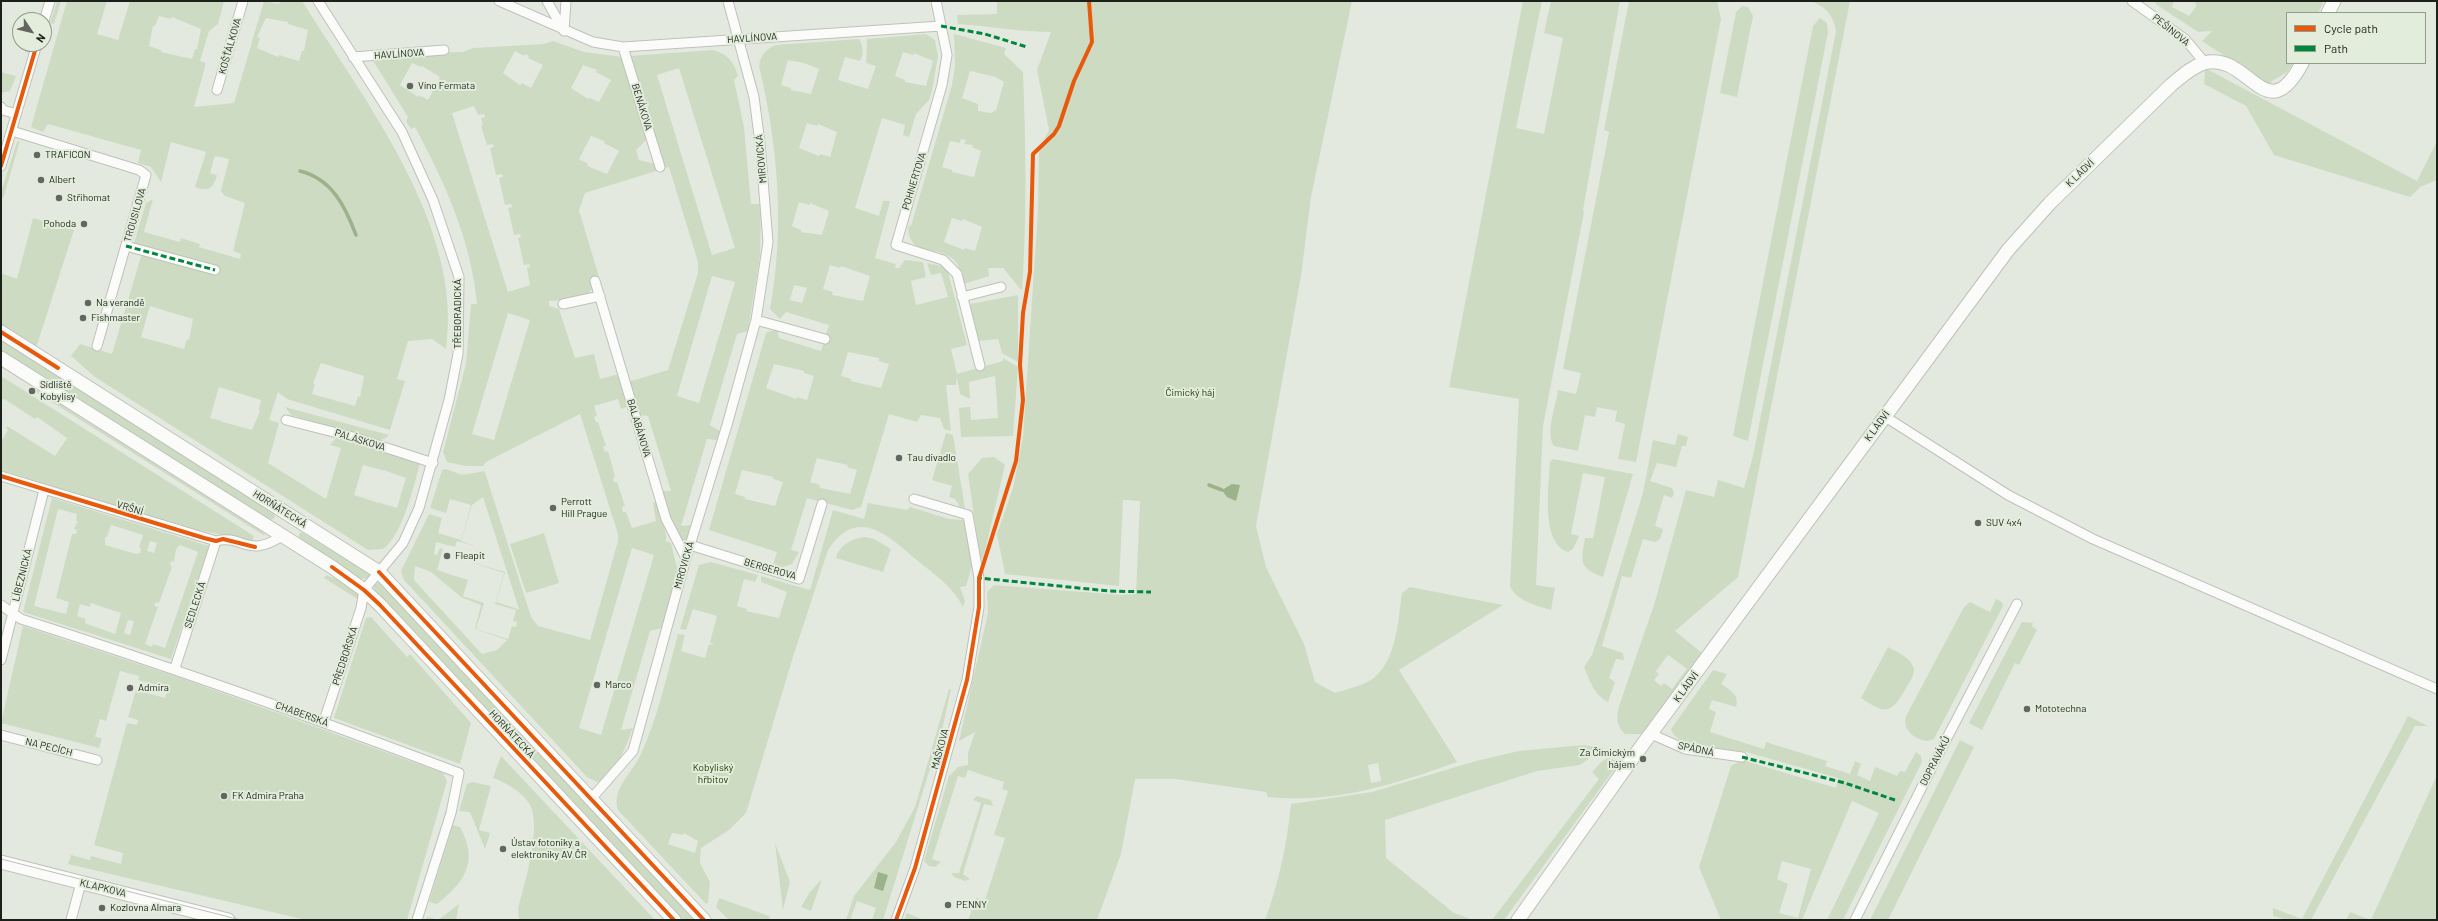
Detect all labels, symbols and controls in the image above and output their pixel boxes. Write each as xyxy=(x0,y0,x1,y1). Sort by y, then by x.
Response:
street label: PEŠINOVA xyxy=(2150,11,2192,49)
north arrow xyxy=(12,12,52,52)
legend xyxy=(2286,12,2426,64)
street label: KOŠŤÁLKOVA xyxy=(216,17,244,75)
text: Cycle path xyxy=(2324,21,2378,35)
street label: HAVLÍNOVA xyxy=(726,30,778,46)
text: N xyxy=(34,32,49,45)
text: Path xyxy=(2324,41,2348,55)
street label: HAVLÍNOVA xyxy=(373,46,425,62)
place label: Víno Fermata xyxy=(418,80,475,92)
marker: Víno Fermata xyxy=(405,81,415,91)
street label: BENÁKOVA xyxy=(629,82,655,132)
street label: MIROVICKÁ xyxy=(753,134,769,184)
place label: TRAFICON xyxy=(45,149,91,161)
marker: TRAFICON xyxy=(32,150,42,160)
street label: POHNERTOVA xyxy=(900,151,928,211)
street label: K LÁDVÍ xyxy=(2063,157,2097,189)
place label: Albert xyxy=(49,174,76,186)
marker: Albert xyxy=(36,175,46,185)
street label: TROUSILOVA xyxy=(122,187,148,243)
place label: Střihomat xyxy=(67,192,110,204)
marker: Střihomat xyxy=(54,193,64,203)
place label: Pohoda xyxy=(43,218,76,230)
marker: Pohoda xyxy=(79,219,89,229)
street label: TŘEBORADICKÁ xyxy=(452,279,464,349)
place label: Na verandě xyxy=(96,297,145,309)
marker: Na verandě xyxy=(83,298,93,308)
place label: Fishmaster xyxy=(91,312,140,324)
marker: Fishmaster xyxy=(78,313,88,323)
place label: Sídliště Kobylisy xyxy=(40,379,75,402)
marker: Sídliště Kobylisy xyxy=(27,386,37,396)
park label: Čimický háj xyxy=(1165,387,1215,399)
street label: BALABÁNOVA xyxy=(624,397,654,459)
street label: K LÁDVÍ xyxy=(1862,408,1892,444)
street label: PALÁSKOVA xyxy=(333,427,387,453)
place label: Tau divadlo xyxy=(907,452,956,464)
marker: Tau divadlo xyxy=(894,453,904,463)
street label: HORŇÁTECKÁ xyxy=(251,488,309,530)
place label: Perrott Hill Prague xyxy=(561,496,607,520)
street label: VRŠNÍ xyxy=(115,498,145,518)
marker: Perrott Hill Prague xyxy=(548,503,558,513)
place label: SUV 4x4 xyxy=(1986,517,2022,529)
marker: SUV 4x4 xyxy=(1973,518,1983,528)
street label: MIROVICKÁ xyxy=(671,540,697,590)
street label: LÍBEZNICKÁ xyxy=(10,547,34,603)
place label: Fleapit xyxy=(455,550,485,562)
marker: Fleapit xyxy=(442,551,452,561)
street label: BERGEROVA xyxy=(742,556,798,582)
street label: SEDLECKÁ xyxy=(182,580,208,630)
street label: PŘEDBOŘSKÁ xyxy=(330,625,360,687)
street label: K LÁDVÍ xyxy=(1671,669,1701,705)
place label: Marco xyxy=(605,679,631,691)
marker: Marco xyxy=(592,680,602,690)
place label: Admira xyxy=(138,682,169,694)
marker: Admira xyxy=(125,683,135,693)
street label: CHABERSKÁ xyxy=(274,699,330,729)
place label: Mototechna xyxy=(2035,703,2086,715)
marker: Mototechna xyxy=(2022,704,2032,714)
street label: HORŇÁTECKÁ xyxy=(487,707,537,761)
street label: MAŠKOVA xyxy=(929,727,951,771)
street label: DOPRAVÁKŮ xyxy=(1917,734,1953,788)
street label: NA PECÍCH xyxy=(24,735,74,759)
street label: SPÁDNÁ xyxy=(1677,739,1715,759)
place label: Za Čimickým hájem xyxy=(1580,747,1635,770)
marker: Za Čimickým hájem xyxy=(1638,754,1648,764)
park label: Kobyliský hřbitov xyxy=(693,762,733,786)
place label: FK Admira Praha xyxy=(232,790,304,802)
marker: FK Admira Praha xyxy=(219,791,229,801)
place label: Ústav fotoniky a elektroniky AV ČR xyxy=(511,837,587,860)
marker: Ústav fotoniky a elektroniky AV ČR xyxy=(498,844,508,854)
street label: KLAPKOVA xyxy=(79,876,127,900)
place label: PENNY xyxy=(956,899,987,911)
marker: PENNY xyxy=(943,900,953,910)
place label: Kozlovna Almara xyxy=(110,902,181,914)
marker: Kozlovna Almara xyxy=(97,903,107,913)

